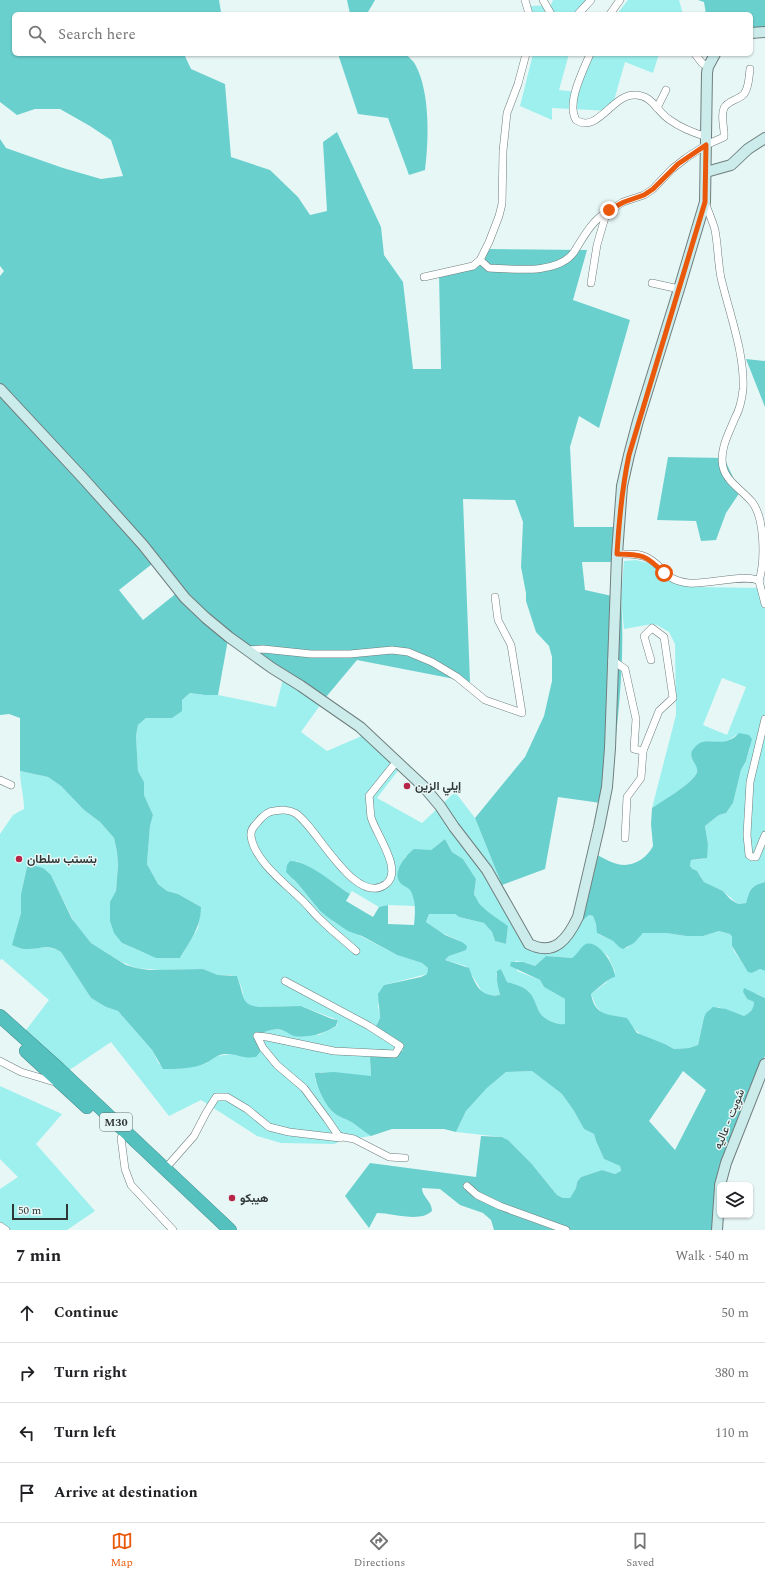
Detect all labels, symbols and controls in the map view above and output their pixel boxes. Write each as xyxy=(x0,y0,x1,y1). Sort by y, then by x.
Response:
search box xyxy=(12,12,753,56)
icon: search xyxy=(26,23,48,45)
text: Search here xyxy=(58,23,136,46)
route end xyxy=(600,201,618,219)
route start xyxy=(655,564,673,582)
place label: إيلي الزين xyxy=(415,777,461,796)
marker: إيلي الزين xyxy=(402,781,412,791)
place label: بتستب سلطان xyxy=(27,850,97,869)
marker: بتستب سلطان xyxy=(14,854,24,864)
street label: شويت - عاليه xyxy=(709,1086,750,1152)
road number: M30 xyxy=(100,1113,132,1131)
map controls xyxy=(717,1182,753,1218)
button: layers xyxy=(717,1182,753,1218)
place label: هيبكو xyxy=(240,1189,269,1208)
marker: هيبكو xyxy=(227,1193,237,1203)
scale bar xyxy=(12,1202,68,1221)
text: 50 m xyxy=(18,1202,41,1219)
text: 7 min xyxy=(16,1243,61,1269)
text: Walk · 540 m xyxy=(675,1246,749,1266)
text: Continue xyxy=(54,1301,119,1324)
icon: ahead xyxy=(16,1302,38,1324)
text: 50 m xyxy=(722,1303,749,1323)
text: Turn right xyxy=(54,1361,127,1384)
icon: right xyxy=(16,1362,38,1384)
text: 380 m xyxy=(715,1363,749,1383)
text: Turn left xyxy=(54,1421,116,1444)
icon: left xyxy=(16,1422,38,1444)
text: 110 m xyxy=(715,1423,749,1443)
text: Arrive at destination xyxy=(54,1481,198,1504)
icon: arrive xyxy=(16,1482,38,1504)
tab: Map xyxy=(111,1530,133,1571)
tab: Directions xyxy=(354,1530,405,1571)
tab: Saved xyxy=(626,1530,654,1571)

